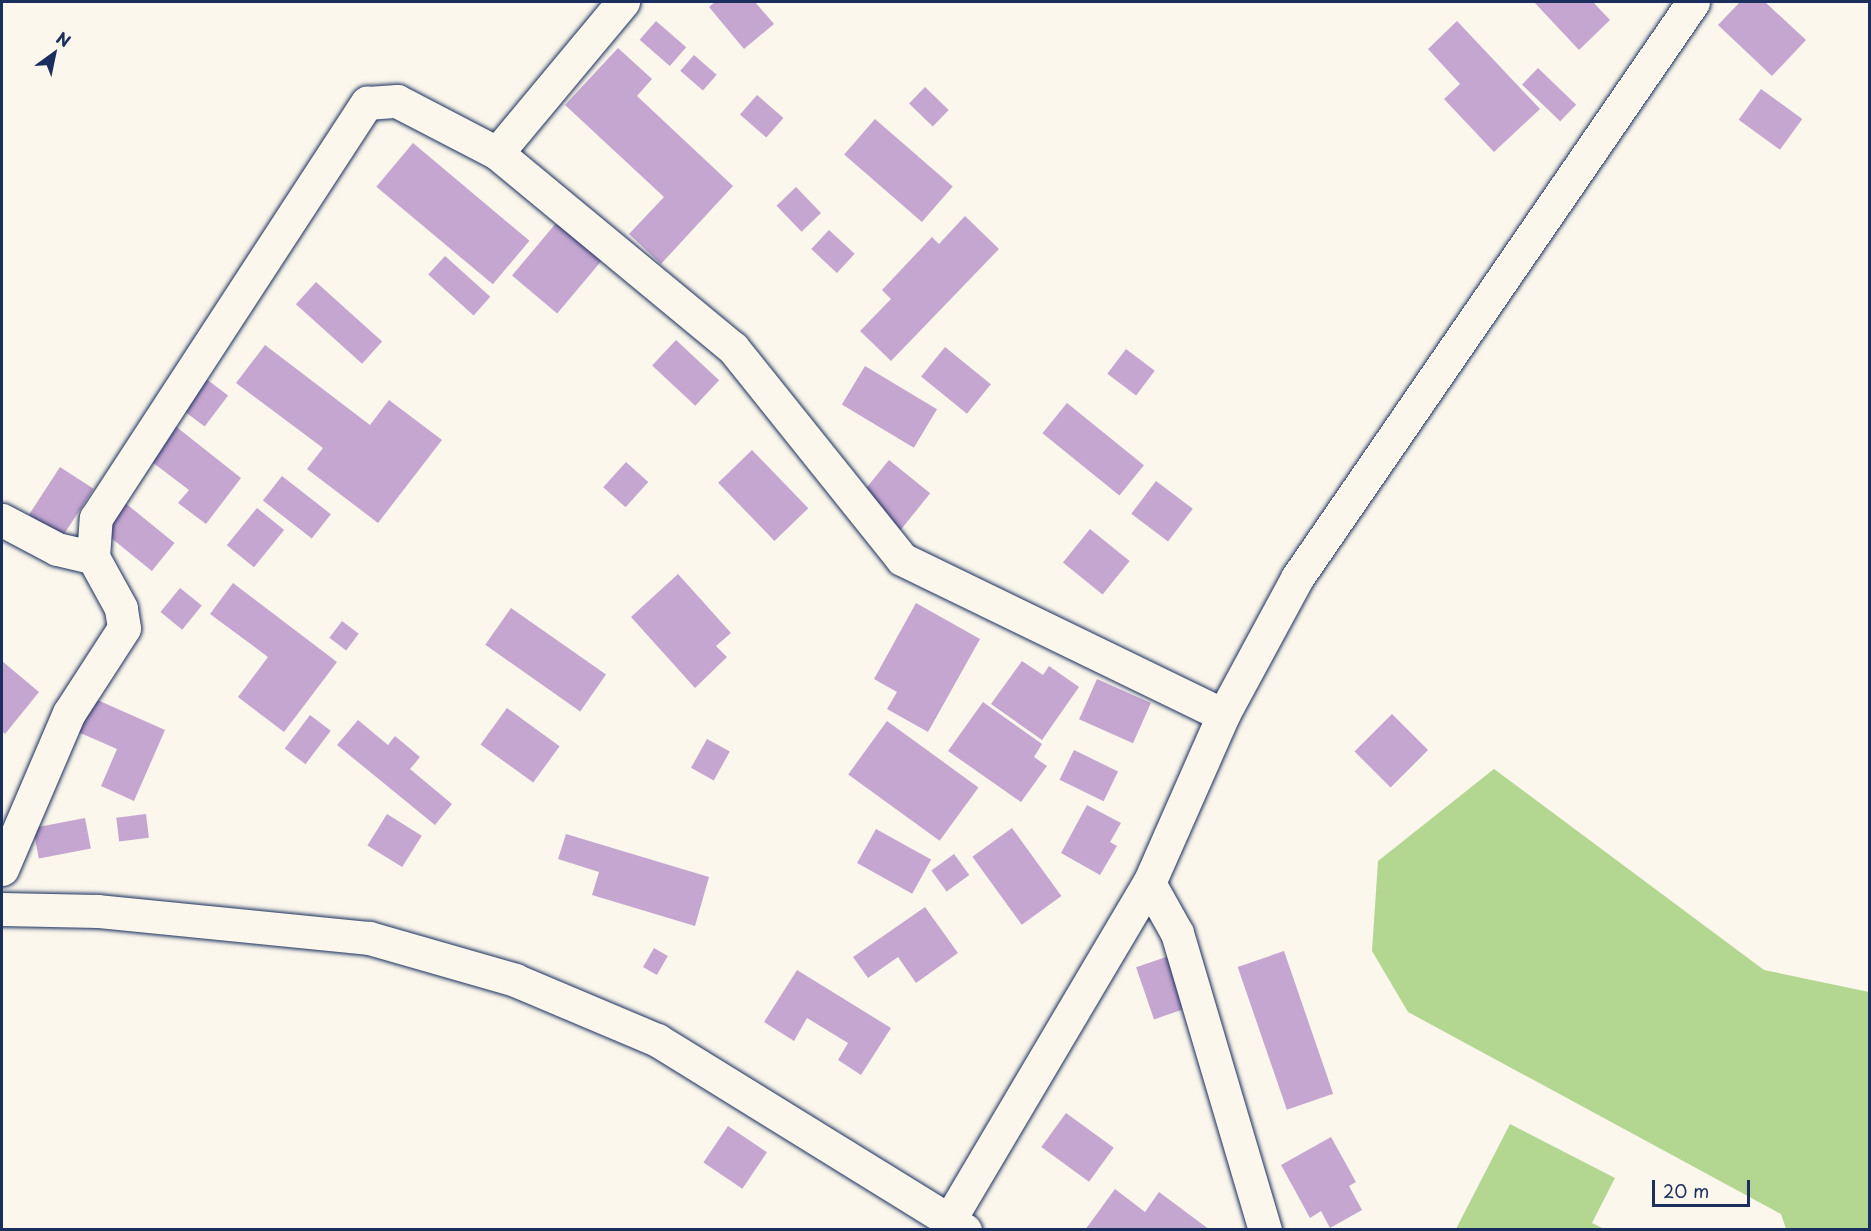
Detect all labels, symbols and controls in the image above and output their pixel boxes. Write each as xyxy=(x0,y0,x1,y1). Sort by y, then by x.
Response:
north arrow xyxy=(24,24,84,84)
text: N xyxy=(52,25,76,52)
scale bar xyxy=(1655,1168,1752,1206)
text: 20 m xyxy=(1663,1177,1709,1204)

